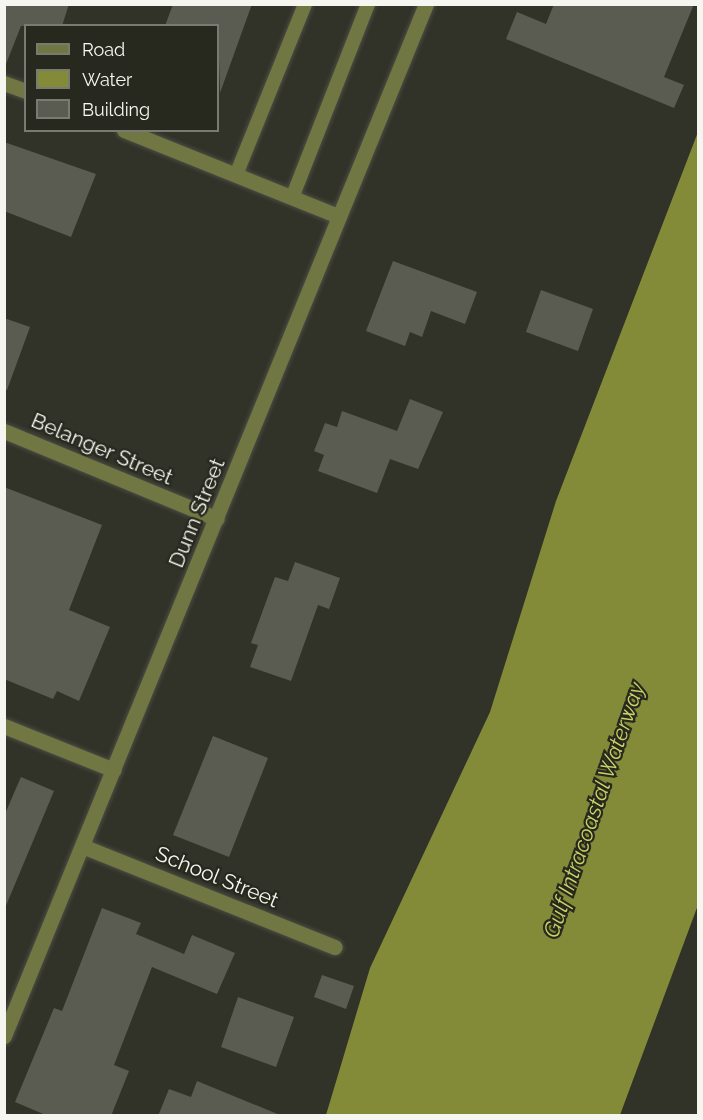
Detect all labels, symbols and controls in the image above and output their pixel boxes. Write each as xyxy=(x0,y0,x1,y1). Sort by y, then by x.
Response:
legend xyxy=(24,24,219,132)
text: Road xyxy=(82,39,125,60)
text: Water xyxy=(82,69,132,90)
text: Building xyxy=(82,99,150,120)
street label: Belanger Street xyxy=(27,408,177,490)
street label: Dunn Street xyxy=(164,455,230,571)
water label: Gulf Intracoastal Waterway xyxy=(538,678,650,942)
street label: School Street xyxy=(152,841,282,913)

